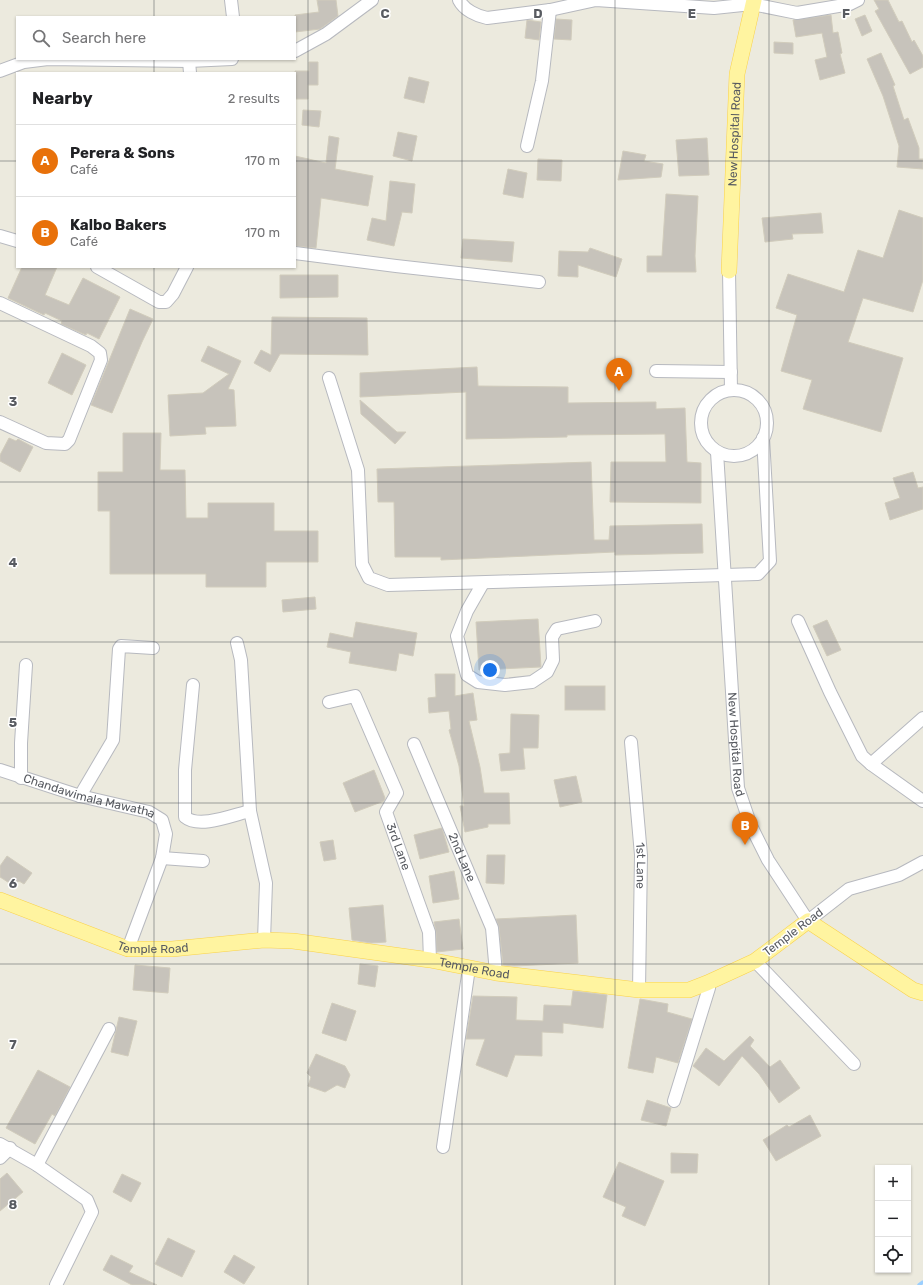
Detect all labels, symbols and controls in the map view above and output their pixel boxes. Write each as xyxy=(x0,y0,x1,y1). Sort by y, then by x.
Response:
text: C xyxy=(380,6,390,21)
text: D xyxy=(533,6,543,21)
text: E xyxy=(688,6,696,21)
text: F xyxy=(842,6,850,21)
search box xyxy=(16,16,296,60)
icon: search xyxy=(30,27,52,49)
text: Search here xyxy=(62,29,146,47)
street label: New Hospital Road xyxy=(725,82,744,187)
text: Nearby xyxy=(32,88,93,108)
text: 2 results xyxy=(228,91,280,106)
text: Perera & Sons xyxy=(70,144,175,162)
text: A xyxy=(40,153,50,168)
text: 170 m xyxy=(245,153,280,168)
text: Café xyxy=(70,162,98,177)
text: Kalbo Bakers xyxy=(70,216,167,234)
text: B xyxy=(40,225,50,240)
text: 170 m xyxy=(245,225,280,240)
text: Café xyxy=(70,234,98,249)
pin: A xyxy=(606,358,632,391)
text: 3 xyxy=(9,394,18,409)
text: 4 xyxy=(9,555,18,570)
your location xyxy=(480,660,500,680)
street label: New Hospital Road xyxy=(725,692,747,798)
text: 5 xyxy=(9,715,17,730)
street label: Chandawimala Mawatha xyxy=(22,771,158,821)
pin: B xyxy=(732,812,758,845)
street label: 3rd Lane xyxy=(383,821,413,872)
street label: 2nd Lane xyxy=(445,831,479,884)
street label: 1st Lane xyxy=(633,842,648,889)
text: 6 xyxy=(9,876,18,891)
street label: Temple Road xyxy=(760,905,826,959)
street label: Temple Road xyxy=(115,939,189,956)
street label: Temple Road xyxy=(438,955,510,982)
text: 7 xyxy=(9,1037,17,1052)
map controls xyxy=(875,1165,911,1273)
button: + xyxy=(875,1165,911,1201)
text: 8 xyxy=(9,1197,18,1212)
button: − xyxy=(875,1201,911,1237)
button: locate xyxy=(875,1237,911,1273)

